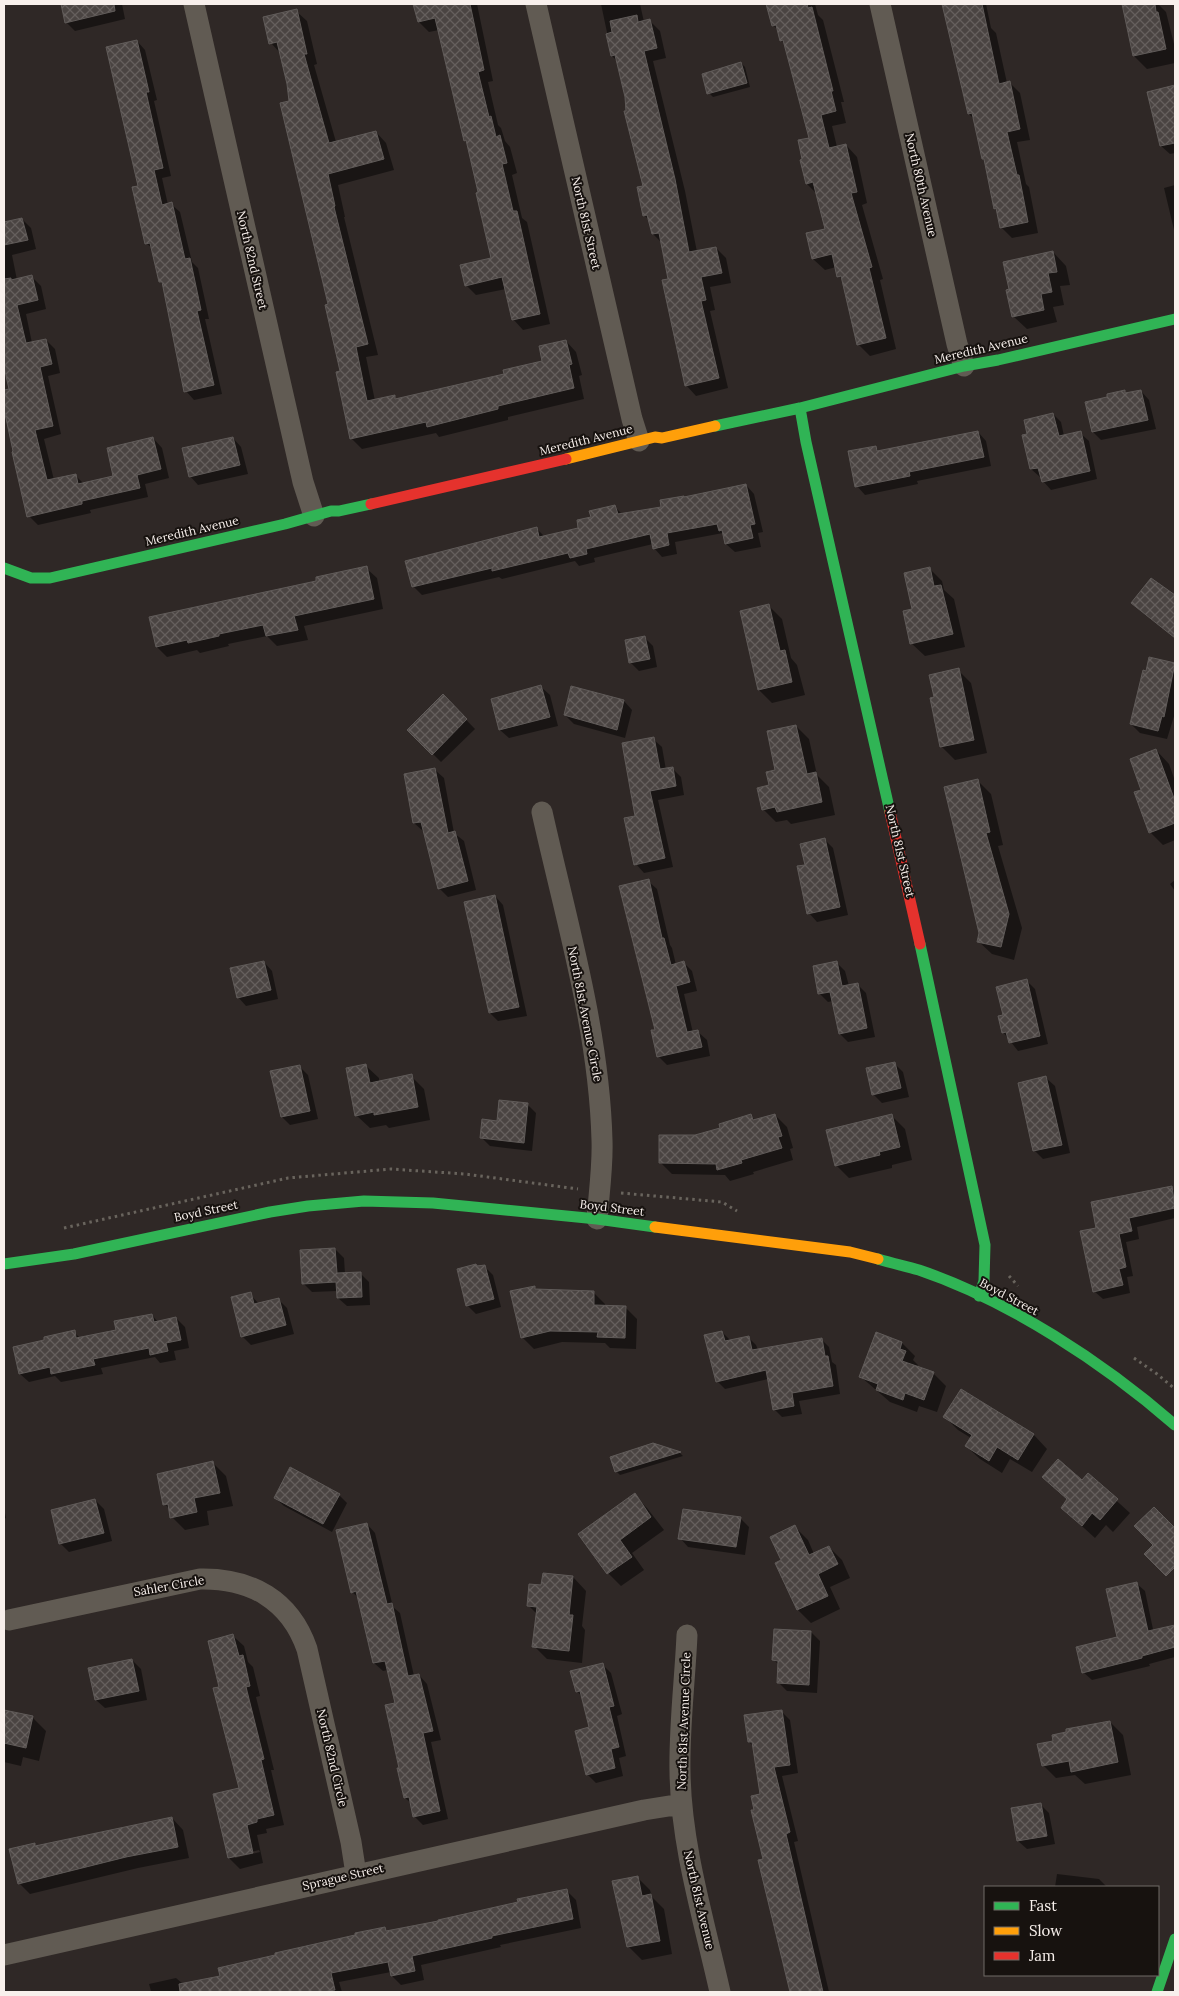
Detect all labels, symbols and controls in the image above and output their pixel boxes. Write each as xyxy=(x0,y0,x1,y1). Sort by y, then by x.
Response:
street label: North 80th Avenue xyxy=(902,131,941,239)
street label: North 81st Street xyxy=(569,175,605,271)
street label: North 82nd Street xyxy=(234,209,271,311)
street label: Meredith Avenue xyxy=(933,330,1030,367)
street label: Meredith Avenue xyxy=(538,421,634,458)
street label: Meredith Avenue xyxy=(144,512,241,549)
street label: North 81st Street xyxy=(883,803,919,899)
street label: North 81st Avenue Circle xyxy=(565,945,606,1083)
street label: Boyd Street xyxy=(173,1196,240,1225)
street label: Boyd Street xyxy=(579,1196,646,1219)
street label: Boyd Street xyxy=(977,1275,1042,1319)
street label: Sahler Circle xyxy=(132,1572,206,1599)
street label: North 81st Avenue Circle xyxy=(674,1651,693,1790)
street label: North 82nd Circle xyxy=(314,1707,351,1809)
street label: North 81st Avenue xyxy=(681,1849,718,1952)
street label: Sprague Street xyxy=(301,1860,385,1893)
legend xyxy=(984,1886,1159,1976)
text: Fast xyxy=(1029,1896,1057,1915)
text: Slow xyxy=(1029,1921,1062,1940)
text: Jam xyxy=(1028,1946,1056,1965)

